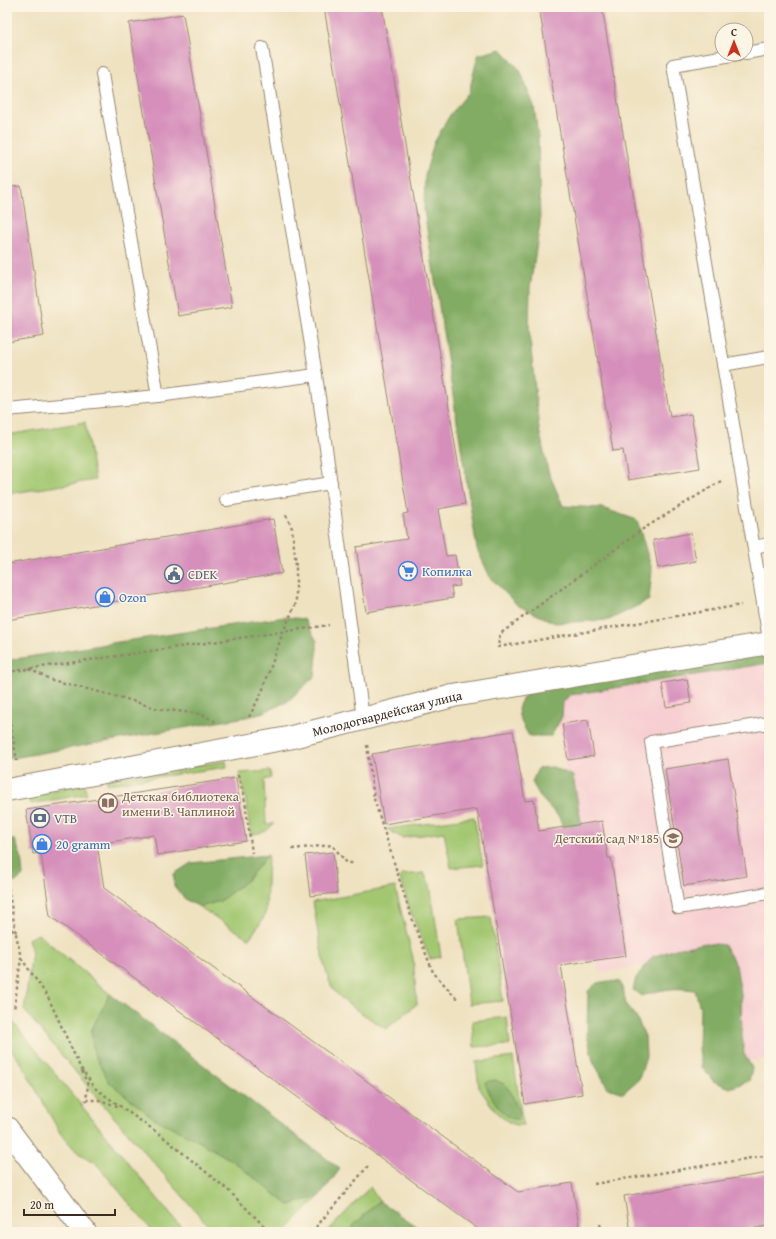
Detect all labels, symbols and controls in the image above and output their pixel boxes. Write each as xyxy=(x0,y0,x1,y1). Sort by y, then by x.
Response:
north arrow xyxy=(714,22,754,62)
text: С xyxy=(731,24,737,40)
supermarket icon: Копилка xyxy=(397,560,419,582)
place label: Копилка xyxy=(422,562,473,581)
public building icon: CDEK xyxy=(163,563,185,585)
place label: CDEK xyxy=(188,565,218,584)
shop icon: Ozon xyxy=(94,586,116,608)
place label: Ozon xyxy=(119,588,147,607)
street label: Молодогвардейская улица xyxy=(310,686,464,741)
place label: Детская библиотека имени В. Чаплиной xyxy=(121,787,240,821)
library icon: Детская библиотека имени В. Чаплиной xyxy=(97,792,119,814)
bank icon: VTB xyxy=(29,807,51,829)
place label: VTB xyxy=(54,809,77,828)
school or university icon: Детский сад №185 xyxy=(662,827,684,849)
place label: Детский сад №185 xyxy=(553,829,659,848)
shop icon: 20 gramm xyxy=(31,833,53,855)
place label: 20 gramm xyxy=(56,835,111,854)
scale bar xyxy=(24,1191,115,1217)
text: 20 m xyxy=(30,1196,54,1213)

